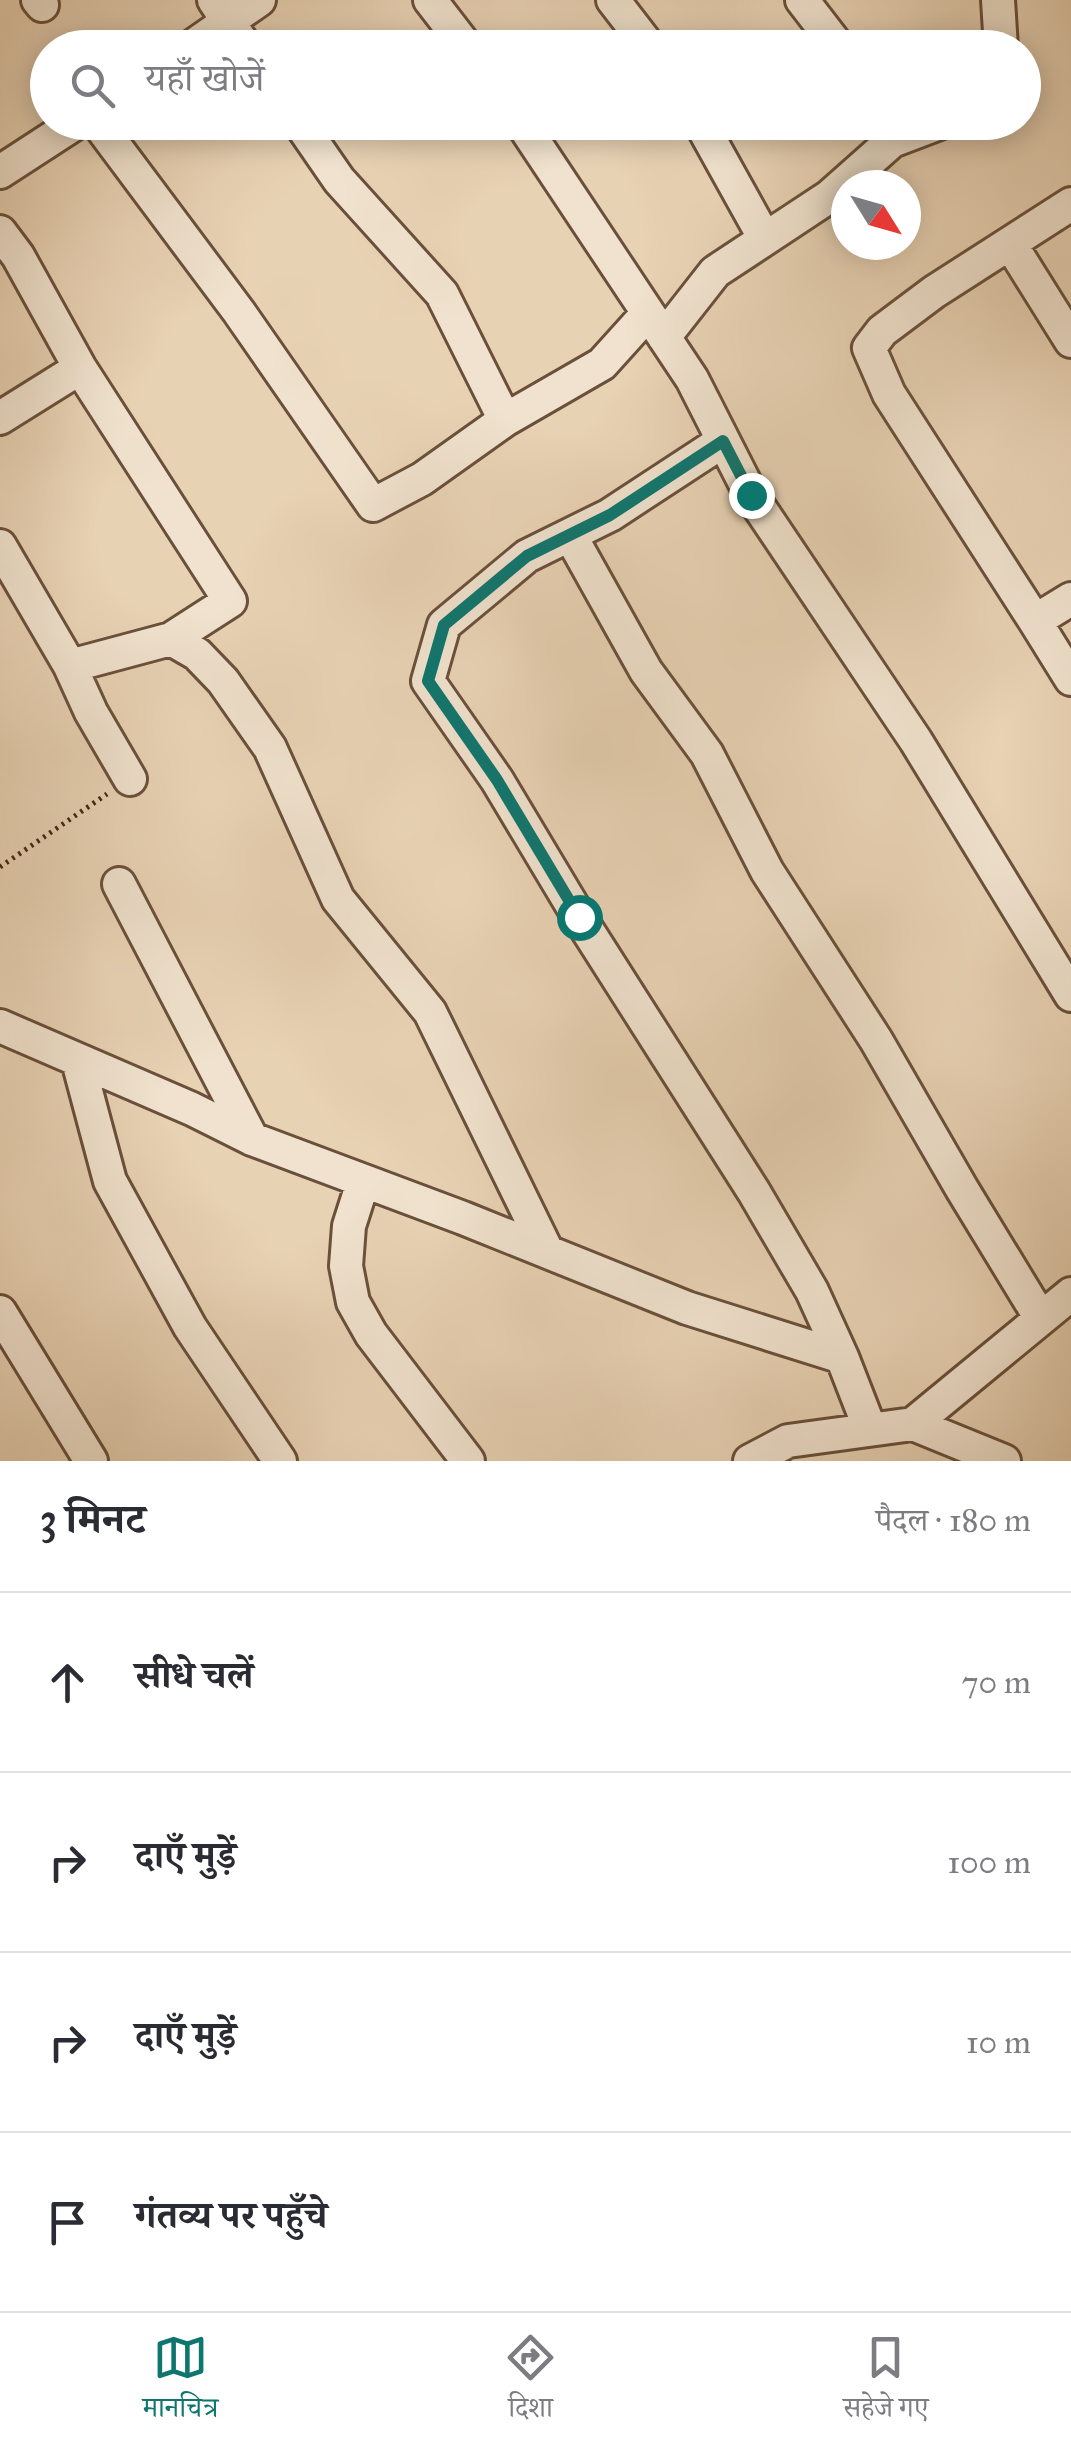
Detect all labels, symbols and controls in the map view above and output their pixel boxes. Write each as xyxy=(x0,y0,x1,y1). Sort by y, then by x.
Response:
search box xyxy=(30,30,1041,140)
text: यहाँ खोजें xyxy=(145,55,264,101)
icon: search xyxy=(65,58,120,113)
north arrow xyxy=(831,170,921,260)
route end xyxy=(729,473,775,519)
route start xyxy=(557,895,603,941)
text: 3 मिनट xyxy=(40,1493,145,1545)
text: पैदल · 180 m xyxy=(876,1501,1031,1540)
text: सीधे चलें xyxy=(135,1652,253,1698)
icon: ahead xyxy=(40,1655,95,1710)
text: 70 m xyxy=(962,1663,1031,1702)
text: दाएँ मुड़ें xyxy=(135,1832,236,1878)
icon: right xyxy=(40,1835,95,1890)
text: 100 m xyxy=(947,1843,1031,1882)
text: दाएँ मुड़ें xyxy=(135,2012,236,2058)
icon: right xyxy=(40,2015,95,2070)
text: 10 m xyxy=(966,2023,1031,2062)
text: गंतव्य पर पहुँचे xyxy=(135,2192,327,2238)
icon: arrive xyxy=(40,2195,95,2250)
tab: मानचित्र xyxy=(142,2330,218,2435)
tab: दिशा xyxy=(503,2330,558,2435)
tab: सहेजे गए xyxy=(843,2330,929,2435)

